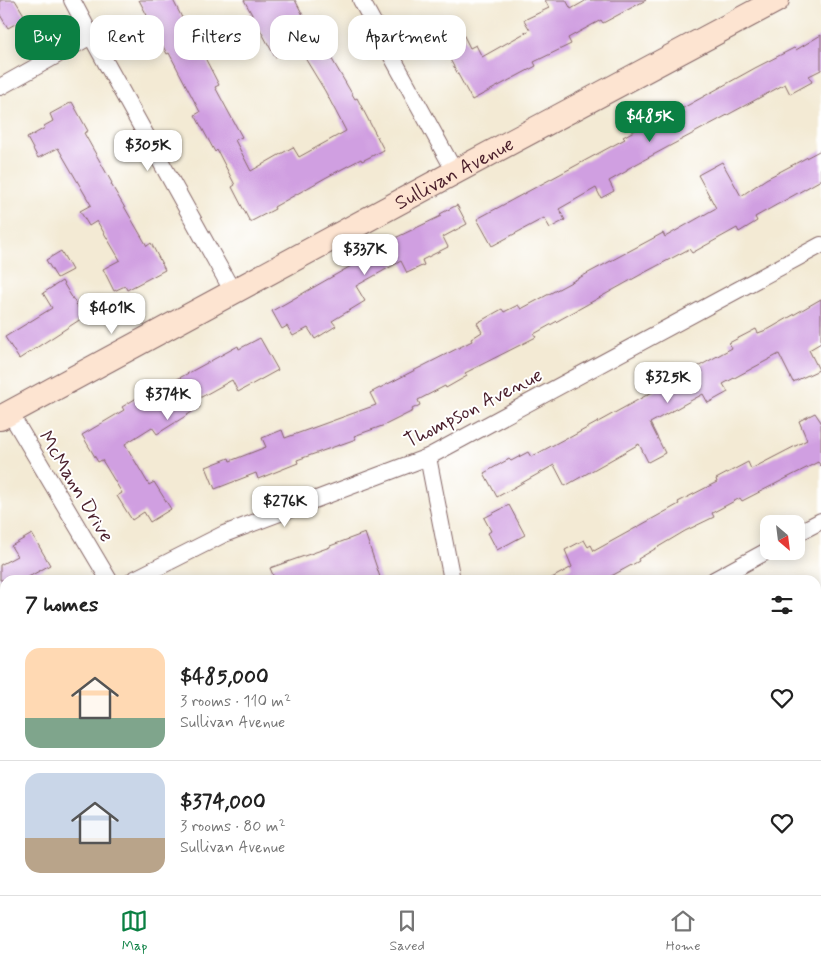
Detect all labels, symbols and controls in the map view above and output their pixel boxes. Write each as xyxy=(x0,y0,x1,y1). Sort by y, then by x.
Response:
chip: Buy xyxy=(15,15,80,60)
chip: Rent xyxy=(90,15,164,60)
chip: Filters xyxy=(174,15,260,60)
chip: New xyxy=(270,15,338,60)
chip: Apartment xyxy=(348,15,466,60)
pin: $485K xyxy=(615,100,685,143)
text: $485K xyxy=(626,106,674,127)
pin: $305K xyxy=(113,130,183,172)
street label: Sullivan Avenue xyxy=(390,131,519,217)
text: $305K xyxy=(125,135,171,156)
pin: $337K xyxy=(330,234,400,276)
text: $337K xyxy=(343,239,387,260)
pin: $401K xyxy=(77,292,147,335)
text: $401K xyxy=(89,298,135,319)
street label: Thompson Avenue xyxy=(400,362,547,455)
pin: $325K xyxy=(633,362,703,404)
text: $325K xyxy=(645,367,691,388)
pin: $374K xyxy=(133,378,203,421)
text: $374K xyxy=(145,384,191,405)
street label: McMann Drive xyxy=(32,426,120,548)
pin: $276K xyxy=(250,486,320,528)
text: $276K xyxy=(263,491,307,512)
north arrow xyxy=(760,515,805,560)
map controls xyxy=(760,515,805,560)
text: 7 homes xyxy=(25,591,98,619)
icon: filters xyxy=(768,591,796,619)
text: $485,000 xyxy=(180,663,269,691)
icon: home xyxy=(65,668,125,728)
icon: heart xyxy=(768,684,796,712)
text: 3 rooms · 110 m² xyxy=(180,691,291,712)
text: Sullivan Avenue xyxy=(180,712,285,733)
text: $374,000 xyxy=(180,788,266,816)
icon: home xyxy=(65,793,125,853)
icon: heart xyxy=(768,809,796,837)
text: 3 rooms · 80 m² xyxy=(180,816,286,837)
text: Sullivan Avenue xyxy=(180,837,285,858)
tab: Map xyxy=(120,907,148,955)
tab: Saved xyxy=(389,907,425,955)
tab: Home xyxy=(666,907,701,955)

